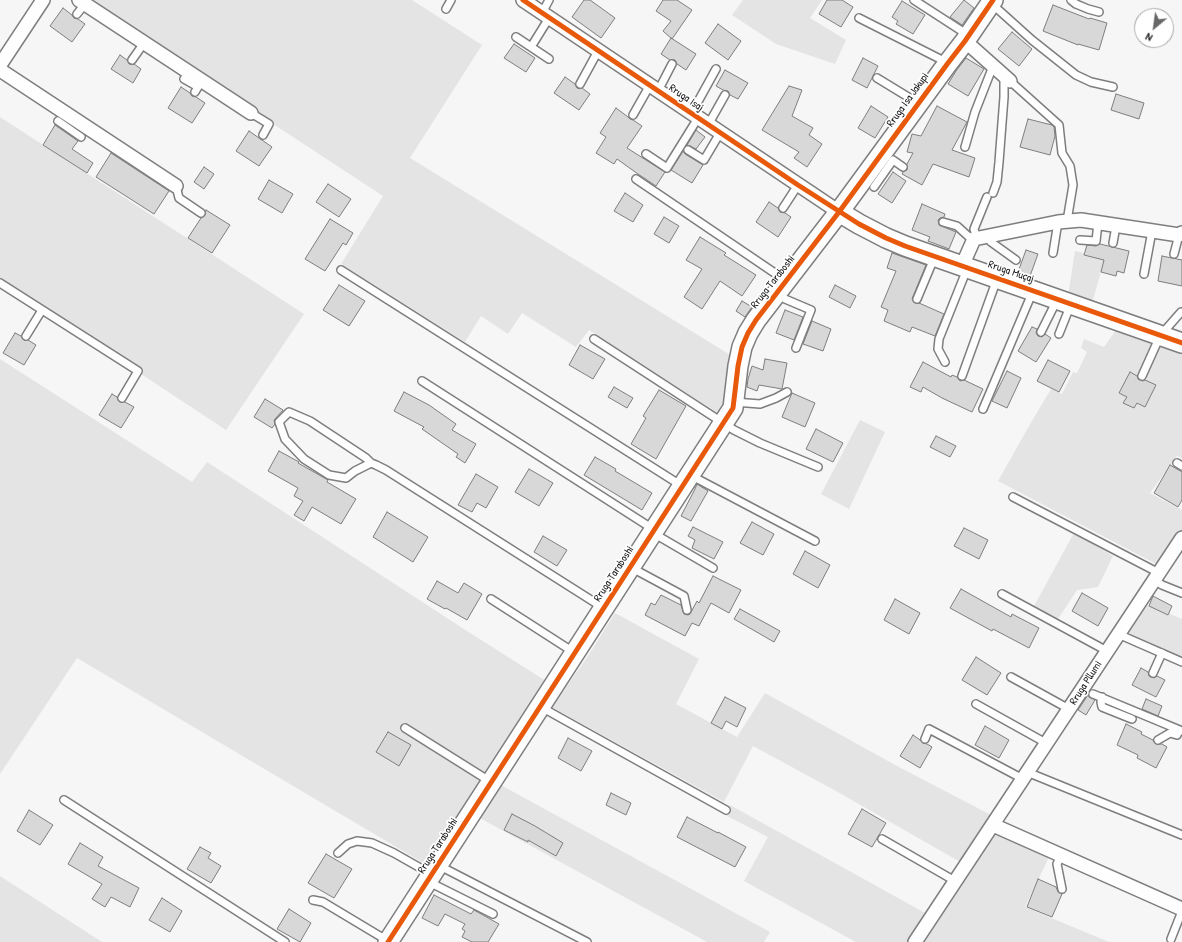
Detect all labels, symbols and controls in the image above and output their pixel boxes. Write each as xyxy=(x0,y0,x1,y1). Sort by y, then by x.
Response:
north arrow xyxy=(1134,8,1174,48)
text: N xyxy=(1143,30,1155,45)
street label: Rruga Isa Jakupi xyxy=(884,70,932,130)
street label: Rruga Isaj xyxy=(666,82,706,114)
street label: Rruga Taraboshi xyxy=(748,253,798,311)
street label: Rruga Muçaj xyxy=(986,258,1036,286)
street label: Rruga Taraboshi xyxy=(591,544,637,604)
street label: Rruga Pllumi xyxy=(1067,659,1105,707)
street label: Rruga Taraboshi xyxy=(415,816,461,876)

